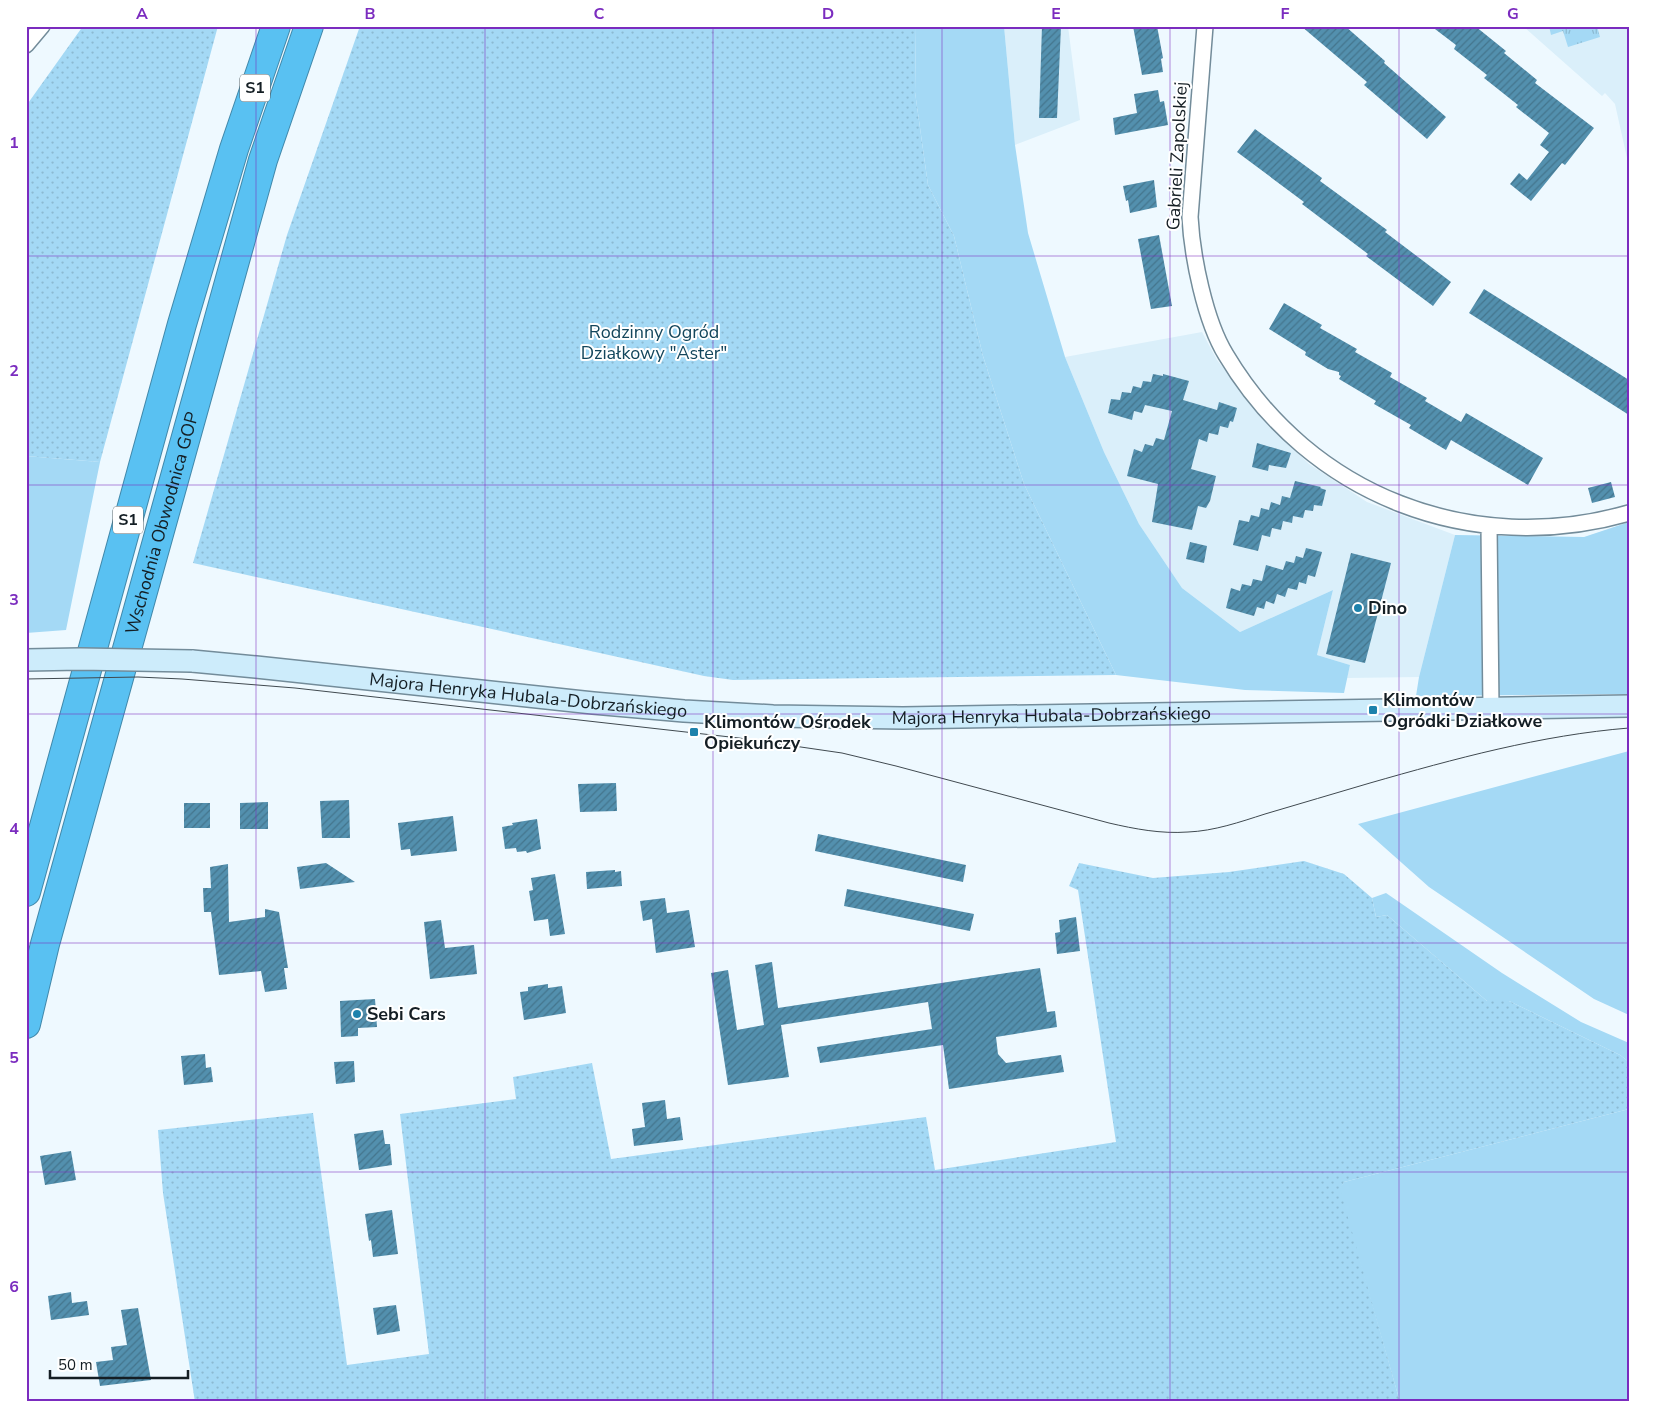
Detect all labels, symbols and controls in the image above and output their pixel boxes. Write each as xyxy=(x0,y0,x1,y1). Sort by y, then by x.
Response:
text: A xyxy=(136,3,148,25)
text: B xyxy=(364,3,376,25)
text: C xyxy=(594,3,605,25)
text: D xyxy=(822,3,834,25)
text: E xyxy=(1051,3,1061,25)
text: F xyxy=(1281,3,1290,25)
text: G xyxy=(1507,3,1519,25)
road number: S1 xyxy=(240,75,270,102)
street label: Gabrieli Zapolskiej xyxy=(1161,81,1193,231)
text: 1 xyxy=(9,132,19,154)
park label: Rodzinny Ogród Działkowy "Aster" xyxy=(581,320,727,365)
text: 2 xyxy=(9,360,19,382)
street label: Wschodnia Obwodnica GOP xyxy=(120,409,204,637)
road number: S1 xyxy=(113,506,143,534)
text: 3 xyxy=(9,589,19,611)
place label: Dino xyxy=(1368,596,1407,620)
marker: Dino xyxy=(1352,602,1364,614)
street label: Majora Henryka Hubala-Dobrzańskiego xyxy=(368,667,688,723)
place label: Klimontów Ogródki Działkowe xyxy=(1383,688,1542,733)
street label: Majora Henryka Hubala-Dobrzańskiego xyxy=(891,701,1211,730)
marker: Klimontów Ogródki Działkowe xyxy=(1367,704,1379,716)
place label: Klimontów Ośrodek Opiekuńczy xyxy=(704,710,871,755)
marker: Klimontów Ośrodek Opiekuńczy xyxy=(688,726,700,738)
text: 4 xyxy=(9,818,19,840)
place label: Sebi Cars xyxy=(367,1002,446,1026)
marker: Sebi Cars xyxy=(351,1008,363,1020)
text: 5 xyxy=(9,1047,19,1069)
text: 6 xyxy=(9,1276,19,1298)
scale bar xyxy=(50,1348,188,1380)
text: 50 m xyxy=(58,1355,93,1375)

